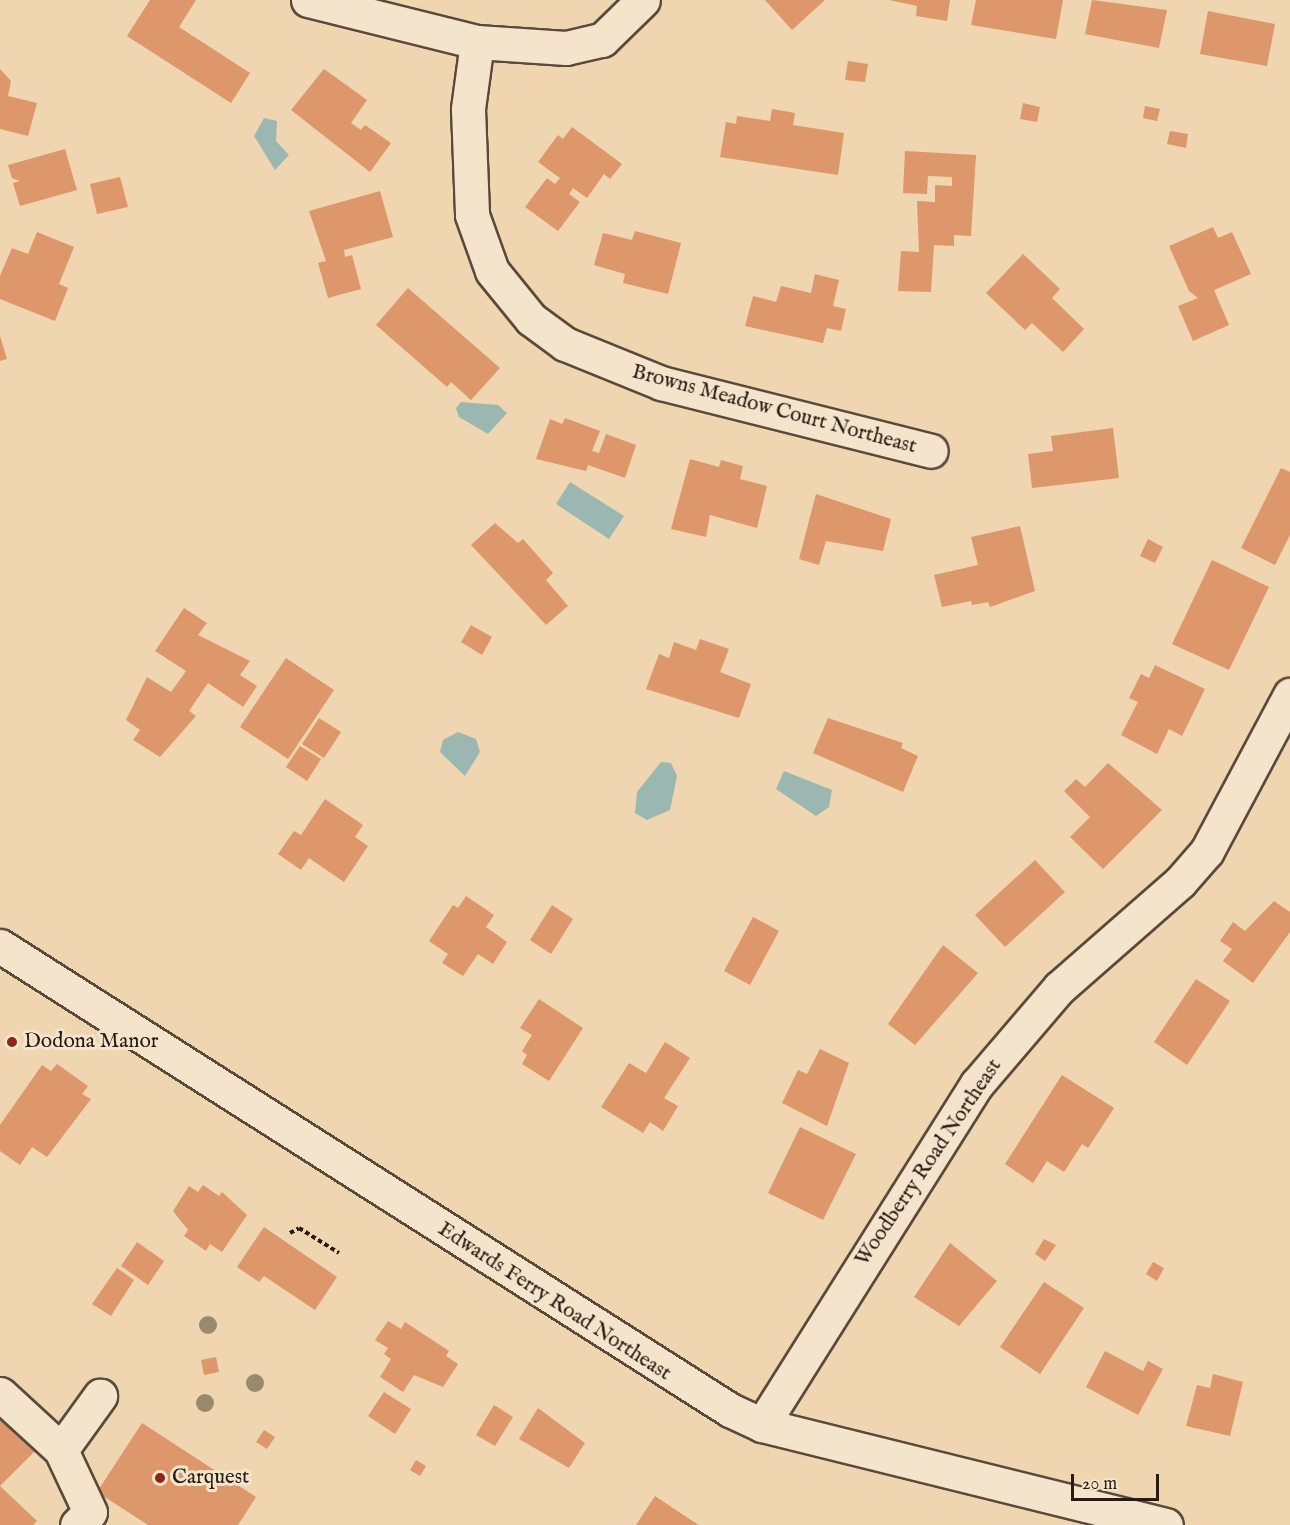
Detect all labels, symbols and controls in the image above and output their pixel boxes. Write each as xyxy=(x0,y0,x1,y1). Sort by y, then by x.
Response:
street label: Browns Meadow Court Northeast xyxy=(629,360,919,460)
place label: Dodona Manor xyxy=(24,1029,158,1055)
marker: Dodona Manor xyxy=(5,1035,19,1049)
street label: Woodberry Road Northeast xyxy=(850,1055,1008,1271)
street label: Edwards Ferry Road Northeast xyxy=(433,1217,675,1387)
scale bar xyxy=(1074,1462,1162,1500)
place label: Carquest xyxy=(172,1465,249,1491)
marker: Carquest xyxy=(153,1471,167,1485)
text: 20 m xyxy=(1082,1473,1117,1496)

